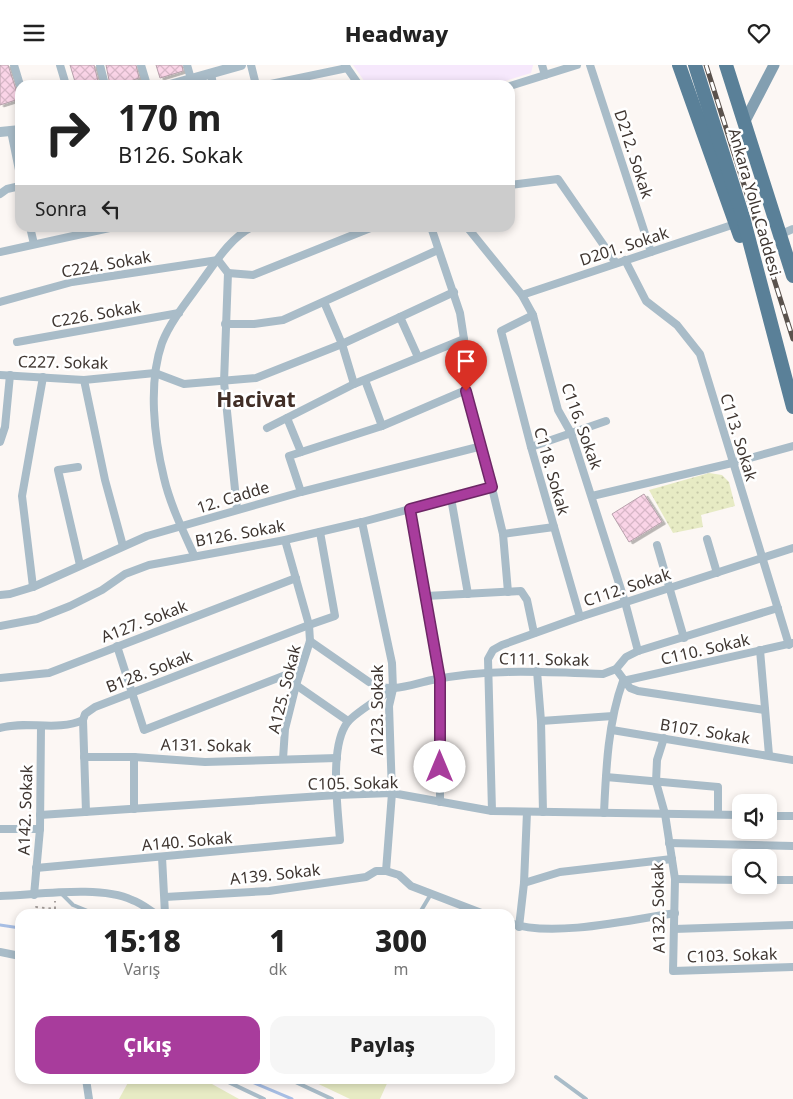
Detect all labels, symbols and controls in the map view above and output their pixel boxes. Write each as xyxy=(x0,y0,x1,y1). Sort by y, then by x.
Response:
text: Headway xyxy=(345,18,448,48)
icon: menu xyxy=(20,19,48,47)
icon: heart xyxy=(745,19,773,47)
text: 170 m xyxy=(118,94,221,141)
icon: right xyxy=(35,100,100,165)
street label: D212. Sokak xyxy=(609,107,659,202)
street label: Ankara Yolu Caddesi xyxy=(723,126,787,278)
text: B126. Sokak xyxy=(118,139,243,169)
icon: left xyxy=(97,195,125,223)
text: Sonra xyxy=(35,196,87,222)
street label: D201. Sokak xyxy=(577,221,672,271)
street label: C224. Sokak xyxy=(60,245,153,283)
street label: C226. Sokak xyxy=(50,295,143,333)
pin xyxy=(445,340,487,391)
icon: arrive xyxy=(452,347,480,375)
street label: C227. Sokak xyxy=(18,350,109,374)
street label: C116. Sokak xyxy=(556,380,608,473)
district label: Hacivat xyxy=(216,385,296,413)
street label: C113. Sokak xyxy=(715,390,763,484)
street label: C118. Sokak xyxy=(529,424,575,518)
street label: 12. Cadde xyxy=(194,476,272,518)
street label: B126. Sokak xyxy=(193,514,287,552)
street label: C112. Sokak xyxy=(581,562,674,611)
street label: A127. Sokak xyxy=(98,594,191,648)
street label: C110. Sokak xyxy=(658,628,752,670)
street label: A125. Sokak xyxy=(262,642,306,736)
street label: B128. Sokak xyxy=(103,644,196,698)
street label: C111. Sokak xyxy=(499,647,590,671)
street label: A123. Sokak xyxy=(366,664,388,755)
street label: B107. Sokak xyxy=(658,713,752,749)
street label: A131. Sokak xyxy=(160,733,252,757)
position arrow xyxy=(413,740,465,792)
street label: A142. Sokak xyxy=(12,764,38,856)
street label: C105. Sokak xyxy=(308,771,399,795)
map controls xyxy=(732,794,777,894)
button: sound xyxy=(732,794,777,839)
street label: A140. Sokak xyxy=(141,826,234,856)
button: search xyxy=(732,849,777,894)
street label: A139. Sokak xyxy=(229,858,322,890)
street label: A132. Sokak xyxy=(646,862,670,954)
text: 15:18 xyxy=(103,920,181,961)
text: 1 xyxy=(269,920,287,961)
text: 300 xyxy=(375,920,427,961)
street label: C103. Sokak xyxy=(686,942,778,968)
text: Varış xyxy=(124,958,160,980)
text: dk xyxy=(269,958,287,980)
text: m xyxy=(394,958,409,980)
button: Çıkış xyxy=(35,1016,260,1074)
button: Paylaş xyxy=(270,1016,495,1074)

